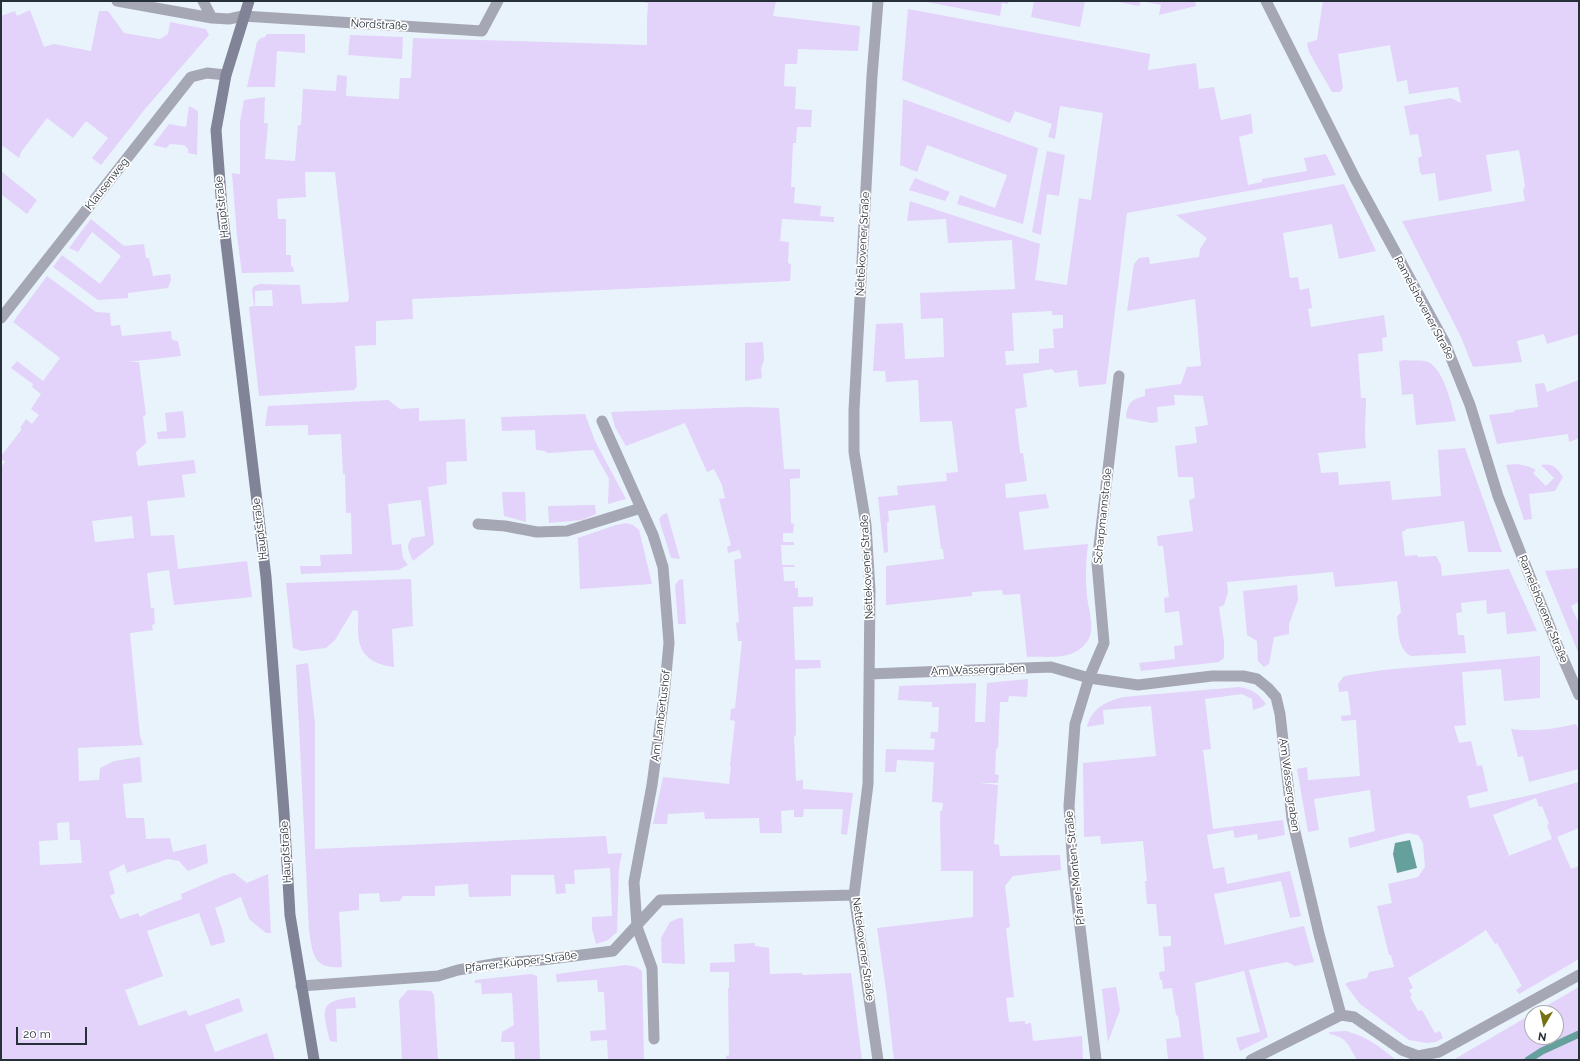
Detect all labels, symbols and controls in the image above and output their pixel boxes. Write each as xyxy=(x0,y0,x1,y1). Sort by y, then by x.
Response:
street label: Nordstraße xyxy=(350,17,408,33)
street label: Klausenweg xyxy=(83,155,131,213)
street label: Hauptstraße xyxy=(212,175,232,239)
street label: Nettekovener Straße xyxy=(854,191,872,297)
street label: Ramelshovener Straße xyxy=(1391,254,1457,362)
street label: Scharpmannstraße xyxy=(1091,468,1115,564)
street label: Hauptstraße xyxy=(250,497,270,561)
street label: Nettekovener Straße xyxy=(858,514,876,620)
street label: Ramelshovener Straße xyxy=(1515,553,1571,665)
street label: Am Wassergraben xyxy=(931,662,1025,678)
street label: Am Lambertushof xyxy=(649,670,673,762)
street label: Am Wassergraben xyxy=(1276,737,1302,833)
street label: Pfarrer-Monten-Straße xyxy=(1062,810,1088,926)
street label: Hauptstraße xyxy=(278,821,294,883)
street label: Nettekovener Straße xyxy=(849,896,877,1002)
street label: Pfarrer-Küpper-Straße xyxy=(464,949,578,975)
north arrow xyxy=(1524,1005,1564,1045)
scale bar xyxy=(18,1019,89,1045)
text: 20 m xyxy=(23,1027,51,1041)
text: N xyxy=(1537,1029,1547,1043)

